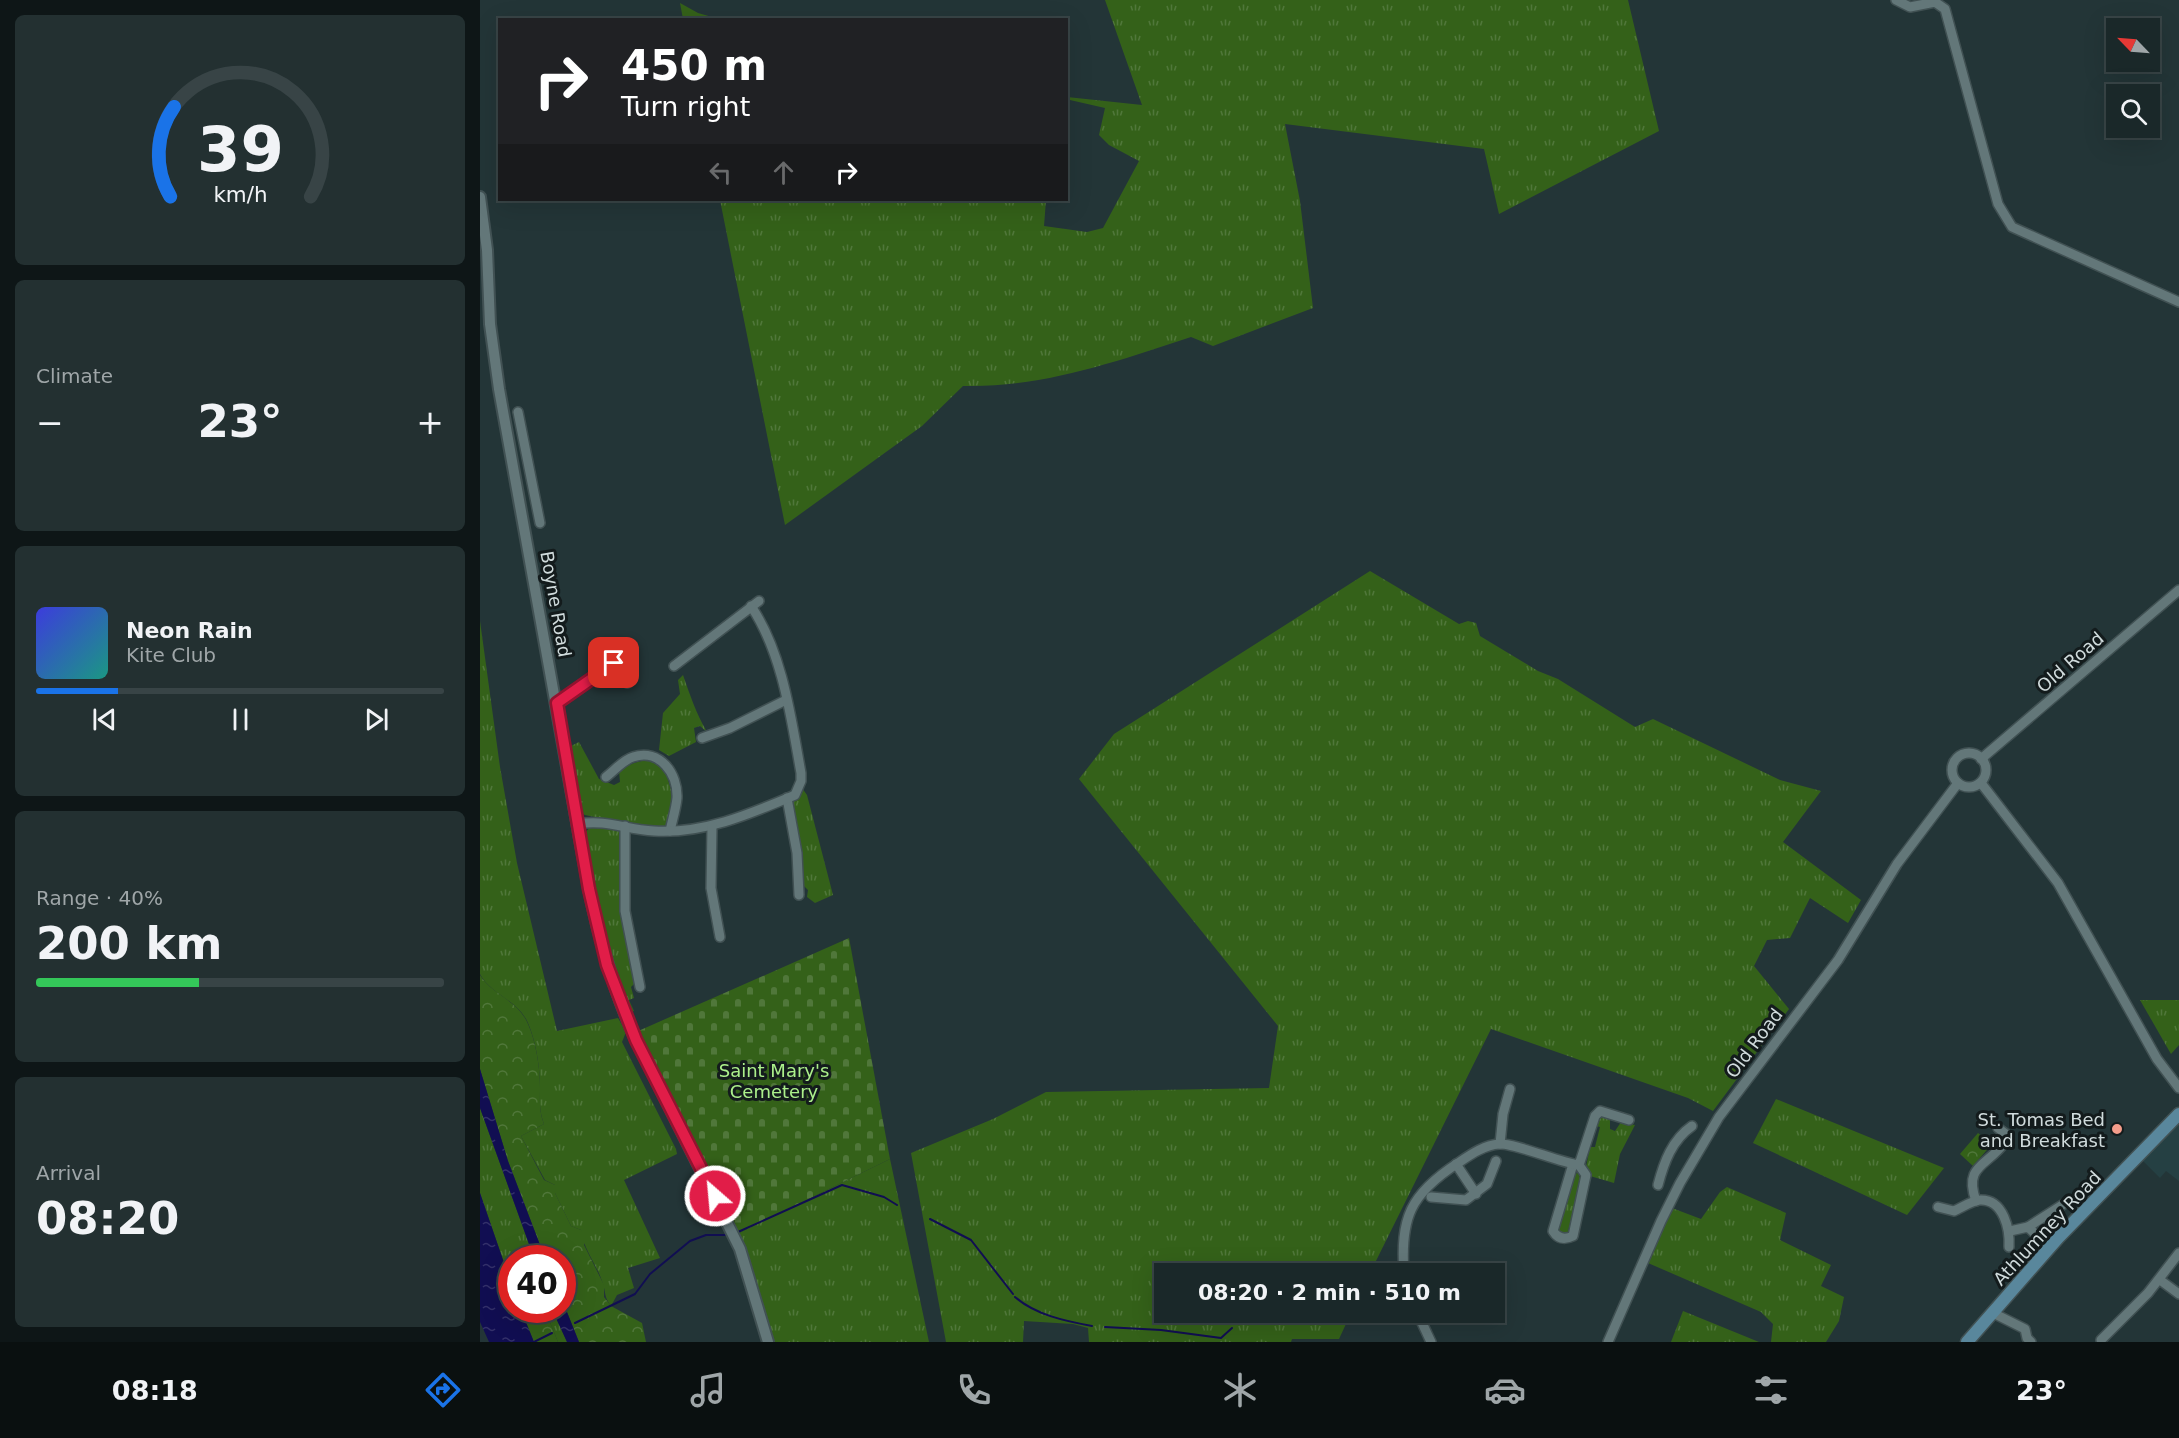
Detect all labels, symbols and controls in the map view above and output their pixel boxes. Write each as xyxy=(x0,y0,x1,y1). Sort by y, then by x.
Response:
north arrow xyxy=(2106,18,2160,72)
map controls xyxy=(2106,18,2160,138)
text: 450 m xyxy=(621,41,767,90)
icon: right xyxy=(522,42,600,120)
button: search xyxy=(2106,84,2160,138)
text: Turn right xyxy=(621,91,750,122)
text: 39 xyxy=(197,113,283,186)
icon: left xyxy=(704,156,737,189)
icon: ahead xyxy=(767,156,800,189)
icon: right xyxy=(830,156,863,189)
text: km/h xyxy=(213,183,267,208)
text: Climate xyxy=(36,364,113,388)
text: 23° xyxy=(197,395,283,448)
text: − xyxy=(36,403,64,442)
text: + xyxy=(416,403,444,442)
street label: Boyne Road xyxy=(536,549,576,659)
text: Neon Rain xyxy=(126,618,253,643)
street label: Old Road xyxy=(2032,627,2108,697)
pin xyxy=(588,637,639,688)
text: Kite Club xyxy=(126,643,216,667)
icon: arrive xyxy=(597,646,630,679)
icon: previous xyxy=(88,703,121,736)
icon: pause xyxy=(224,703,257,736)
icon: next xyxy=(360,703,393,736)
text: Range · 40% xyxy=(36,886,163,910)
text: 200 km xyxy=(36,917,222,970)
street label: Old Road xyxy=(1721,1004,1787,1082)
park label: Saint Mary's Cemetery xyxy=(719,1060,829,1102)
place label: St. Tomas Bed and Breakfast xyxy=(1978,1109,2105,1151)
marker: St. Tomas Bed and Breakfast xyxy=(2110,1122,2124,1136)
text: Arrival xyxy=(36,1161,101,1185)
position arrow xyxy=(683,1164,747,1228)
street label: Athlumney Road xyxy=(1989,1167,2105,1289)
text: 08:20 xyxy=(36,1192,179,1245)
speed limit sign: 40 xyxy=(498,1245,576,1323)
text: 08:20 · 2 min · 510 m xyxy=(1198,1280,1461,1305)
icon: directions xyxy=(422,1369,464,1411)
icon: music xyxy=(687,1369,729,1411)
icon: phone xyxy=(953,1369,995,1411)
icon: climate xyxy=(1219,1369,1261,1411)
icon: car xyxy=(1484,1369,1526,1411)
icon: filters xyxy=(1750,1369,1792,1411)
text: 08:18 xyxy=(112,1375,198,1406)
text: 23° xyxy=(2016,1375,2067,1406)

